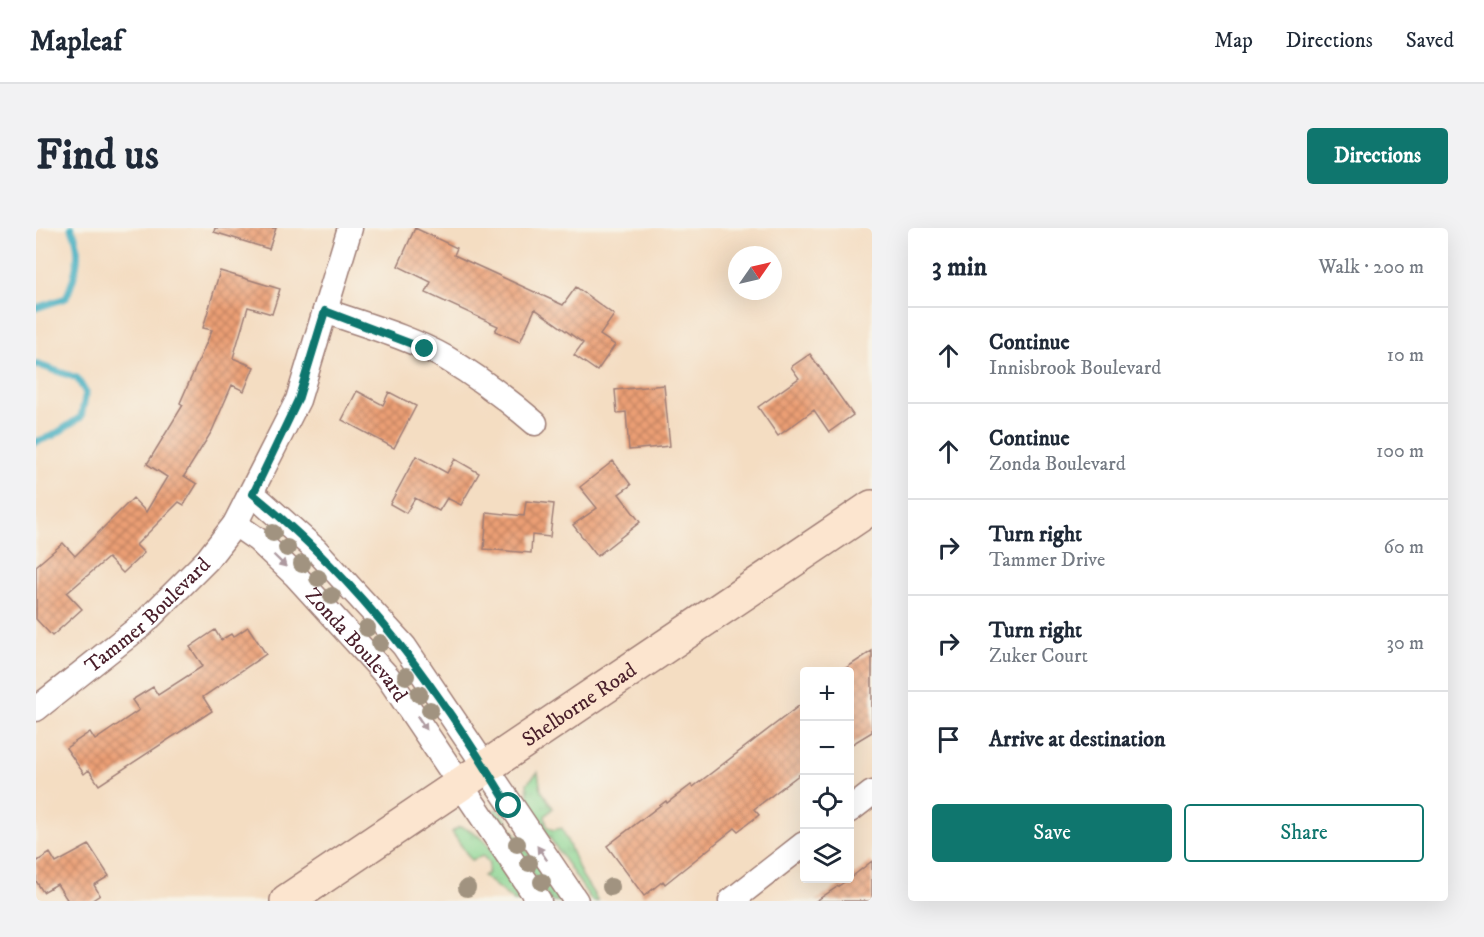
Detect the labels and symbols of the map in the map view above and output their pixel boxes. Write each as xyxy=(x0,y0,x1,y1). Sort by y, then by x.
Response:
north arrow xyxy=(728,246,782,300)
route end xyxy=(411,335,437,361)
street label: Tammer Boulevard xyxy=(80,552,217,679)
one-way arrow xyxy=(273,553,287,567)
street label: Zonda Boulevard xyxy=(299,583,413,707)
street label: Shelborne Road xyxy=(517,657,642,753)
one-way arrow xyxy=(416,715,428,731)
route start xyxy=(495,792,521,818)
one-way arrow xyxy=(537,845,548,861)

